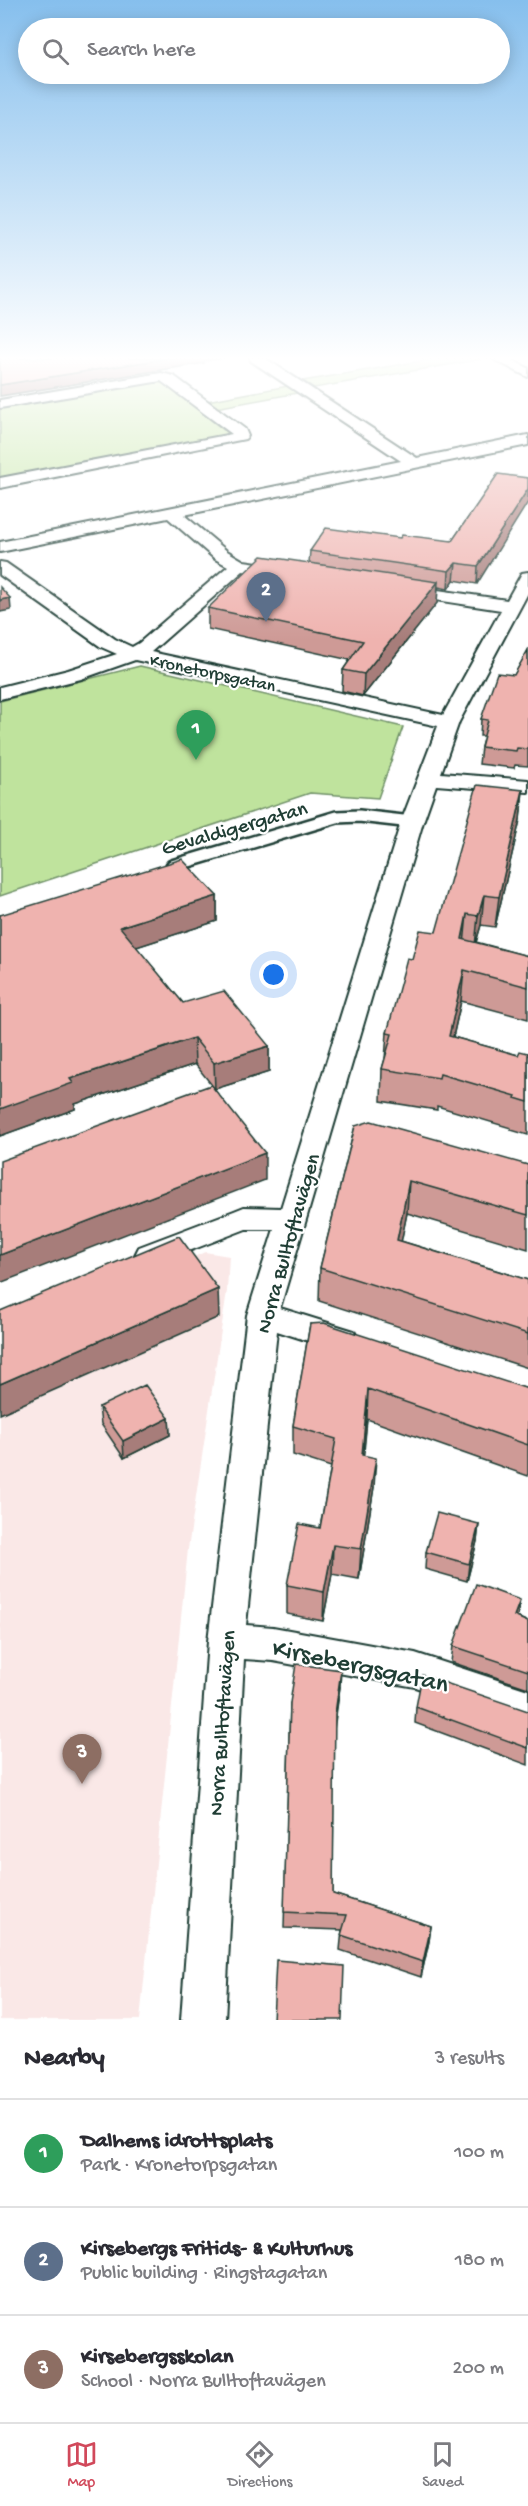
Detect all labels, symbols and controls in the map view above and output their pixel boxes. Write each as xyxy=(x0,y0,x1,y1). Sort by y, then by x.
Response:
search box xyxy=(18,18,510,84)
icon: search xyxy=(39,35,72,68)
text: Search here xyxy=(87,38,195,64)
pin: 2 xyxy=(246,572,286,622)
street label: Kronetorpsgatan xyxy=(148,651,278,698)
pin: 1 xyxy=(176,710,216,760)
street label: Gevaldigergatan xyxy=(159,798,311,863)
your location xyxy=(259,960,288,989)
street label: Norra Bulltoftavägen xyxy=(253,1151,328,1337)
street label: Norra Bulltoftavägen xyxy=(206,1630,243,1817)
street label: Kirsebergsgatan xyxy=(269,1635,452,1702)
pin: 3 xyxy=(62,1734,101,1784)
text: Nearby xyxy=(24,2044,105,2075)
text: 3 results xyxy=(435,2048,504,2071)
text: Dalhems idrottsplats xyxy=(81,2129,272,2155)
text: 1 xyxy=(39,2142,48,2165)
text: 100 m xyxy=(454,2142,504,2165)
text: Park · Kronetorpsgatan xyxy=(81,2155,277,2178)
text: Kirsebergs Fritids- & Kulturhus xyxy=(81,2237,352,2263)
text: 2 xyxy=(39,2250,48,2273)
text: 180 m xyxy=(455,2250,504,2273)
text: Public building · Ringstagatan xyxy=(81,2263,327,2286)
text: Kirsebergsskolan xyxy=(81,2345,233,2371)
text: 3 xyxy=(38,2358,49,2381)
text: 200 m xyxy=(453,2358,504,2381)
text: School · Norra Bulltoftavägen xyxy=(81,2371,326,2394)
tab: Map xyxy=(65,2438,98,2493)
tab: Directions xyxy=(227,2438,293,2493)
tab: Saved xyxy=(422,2438,463,2493)

